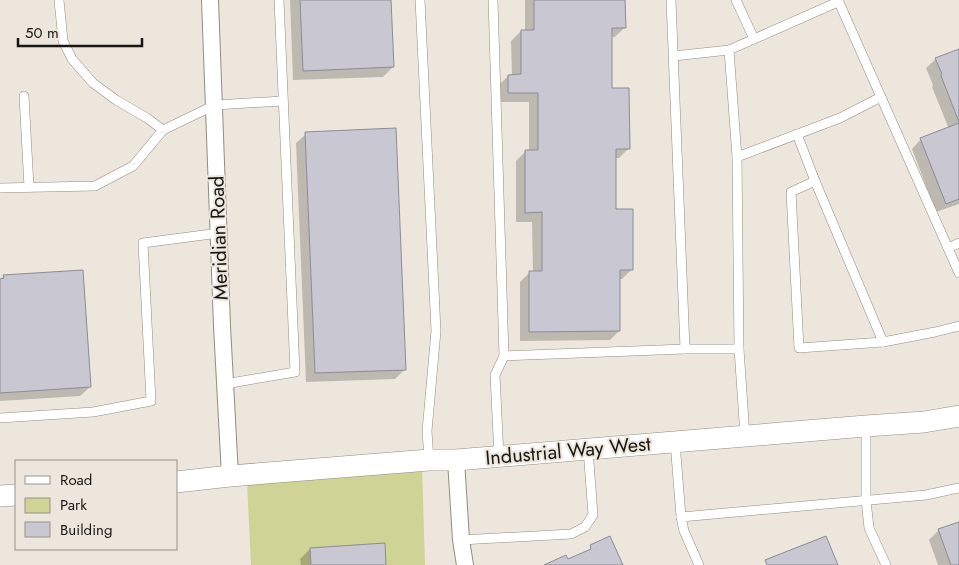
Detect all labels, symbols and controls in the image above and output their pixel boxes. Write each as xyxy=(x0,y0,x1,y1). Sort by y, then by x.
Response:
scale bar xyxy=(18,15,141,47)
text: 50 m xyxy=(25,22,59,44)
street label: Meridian Road xyxy=(202,175,236,301)
street label: Industrial Way West xyxy=(484,429,652,473)
legend xyxy=(15,460,178,550)
text: Road xyxy=(60,469,92,491)
text: Park xyxy=(60,494,87,516)
text: Building xyxy=(60,519,112,541)

